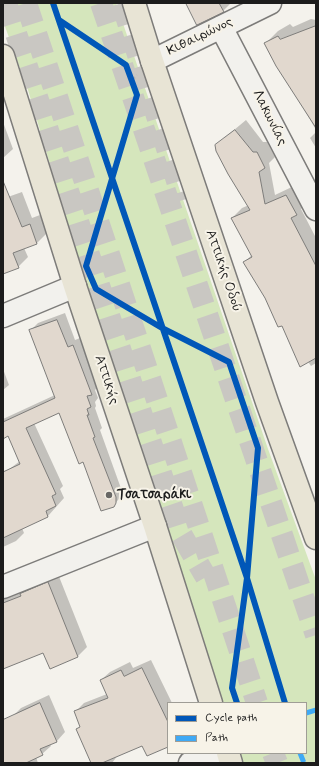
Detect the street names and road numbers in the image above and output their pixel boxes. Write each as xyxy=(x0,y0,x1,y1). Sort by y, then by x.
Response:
street label: Κιθαιρώνος xyxy=(164,14,236,60)
street label: Λακωνίας xyxy=(248,87,290,149)
street label: Αττικής Οδού xyxy=(201,228,245,314)
street label: Αττικής xyxy=(90,353,122,407)

